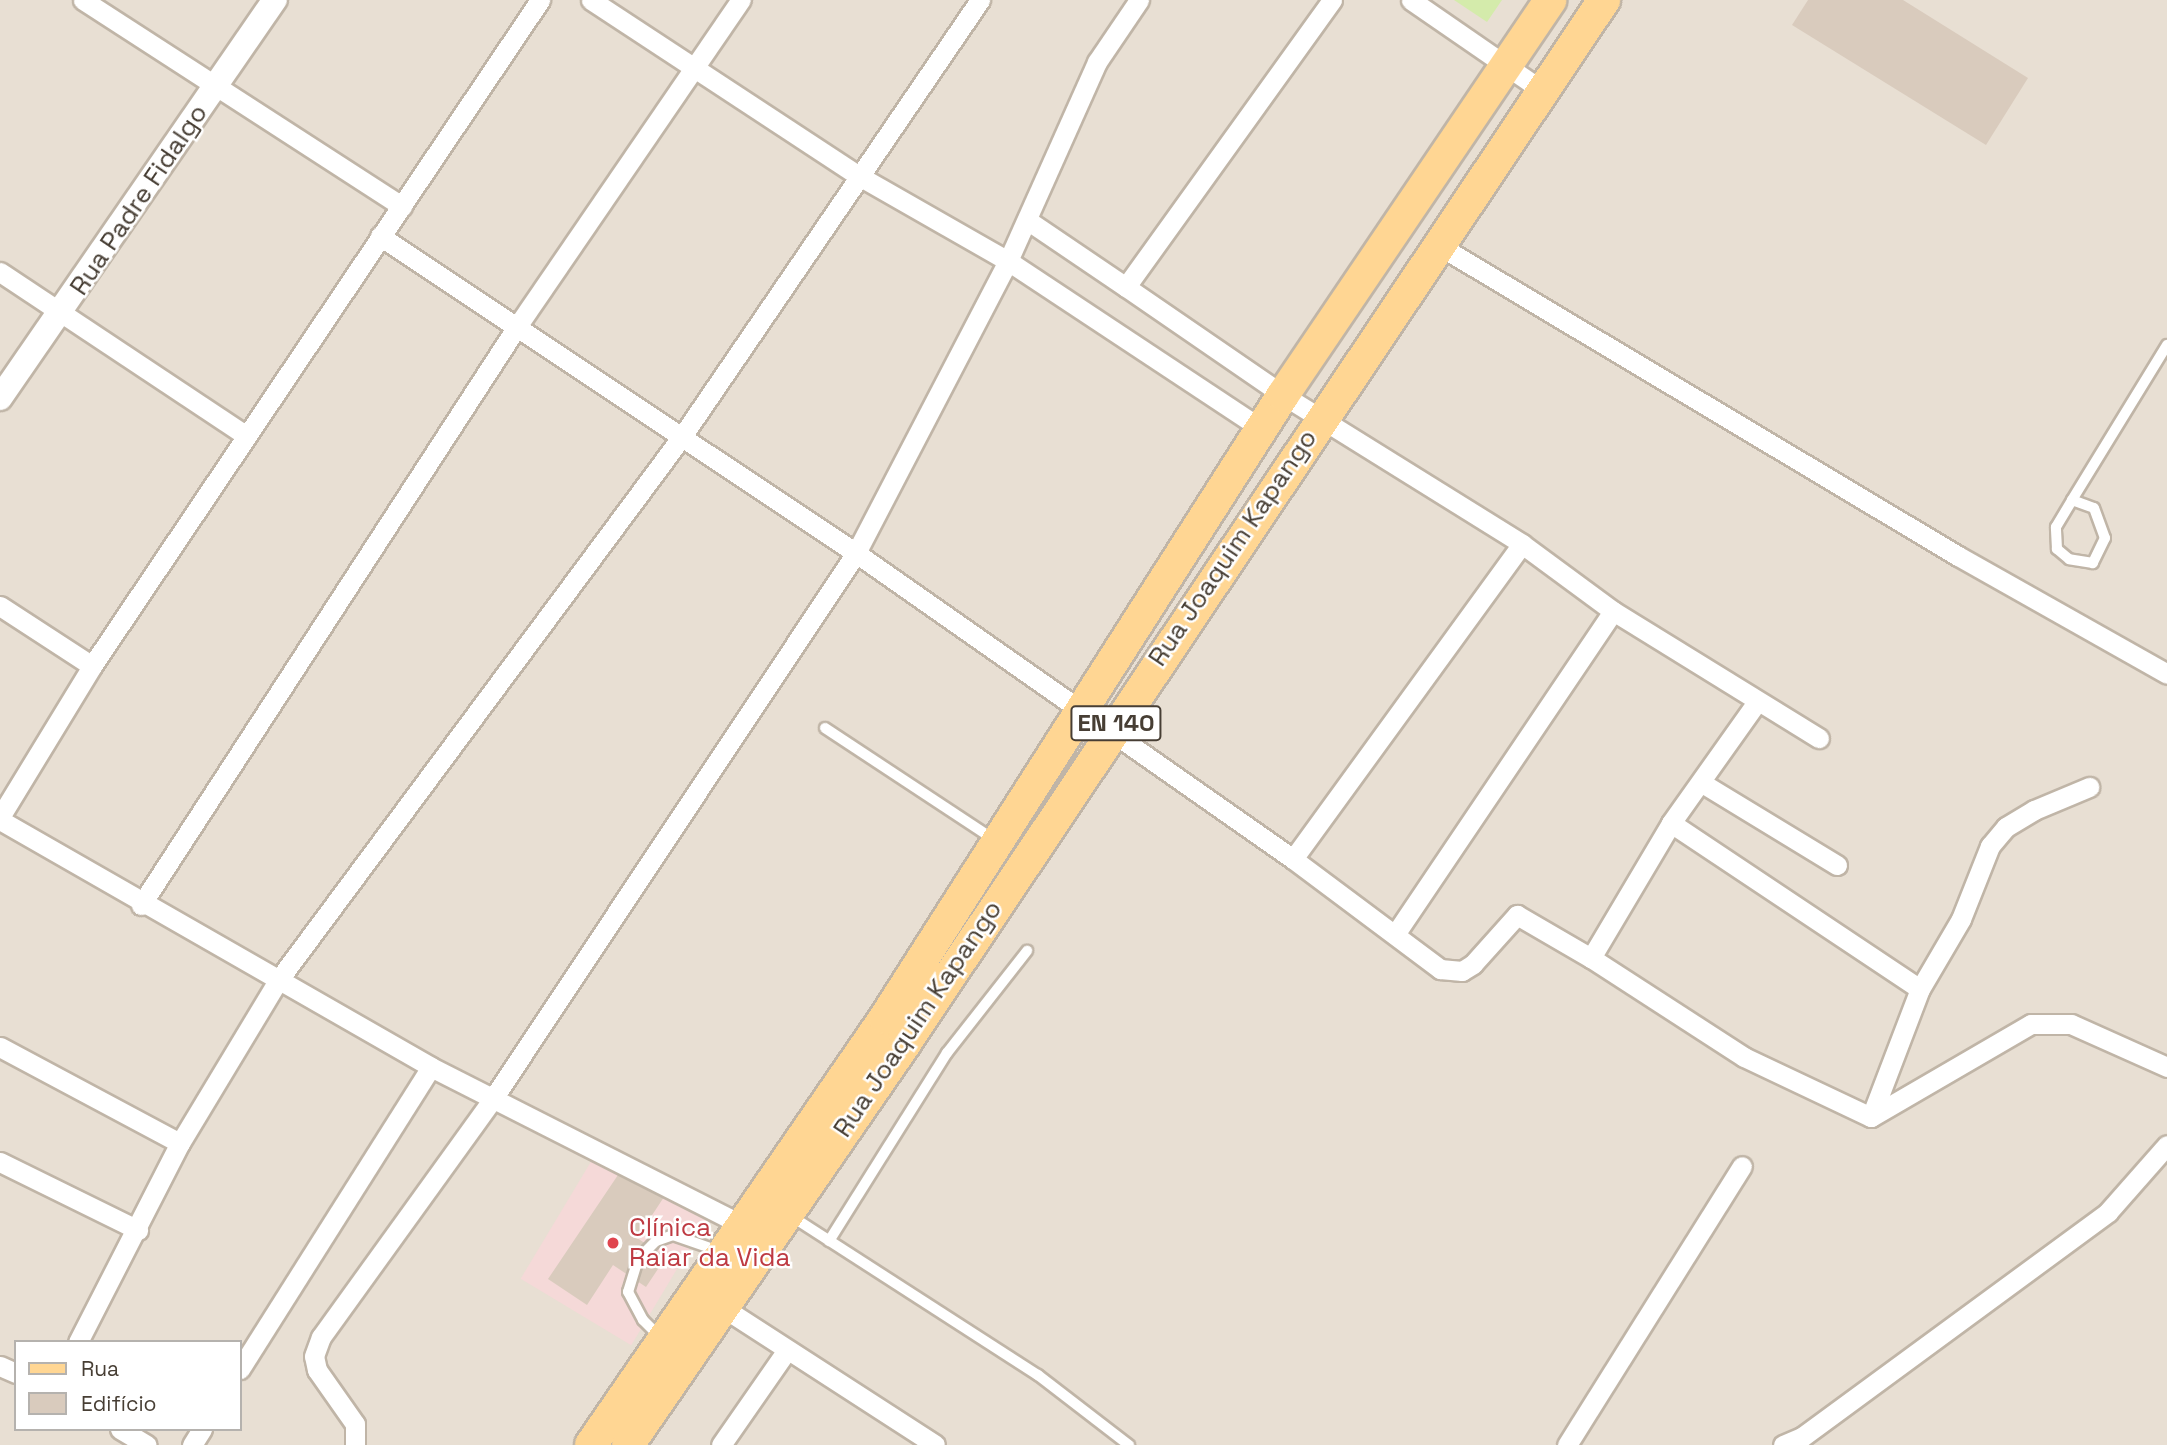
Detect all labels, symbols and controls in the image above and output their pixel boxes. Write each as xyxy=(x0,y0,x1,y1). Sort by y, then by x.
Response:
street label: Rua Padre Fidalgo xyxy=(64,99,214,301)
street label: Rua Joaquim Kapango xyxy=(1142,424,1324,672)
road number: EN 140 xyxy=(1069,702,1163,744)
street label: Rua Joaquim Kapango xyxy=(827,895,1009,1143)
place label: Clínica Raiar da Vida xyxy=(629,1212,791,1274)
marker: Clínica Raiar da Vida xyxy=(603,1233,623,1253)
legend xyxy=(14,1340,242,1431)
text: Rua xyxy=(81,1355,119,1382)
text: Edifício xyxy=(81,1390,157,1417)

